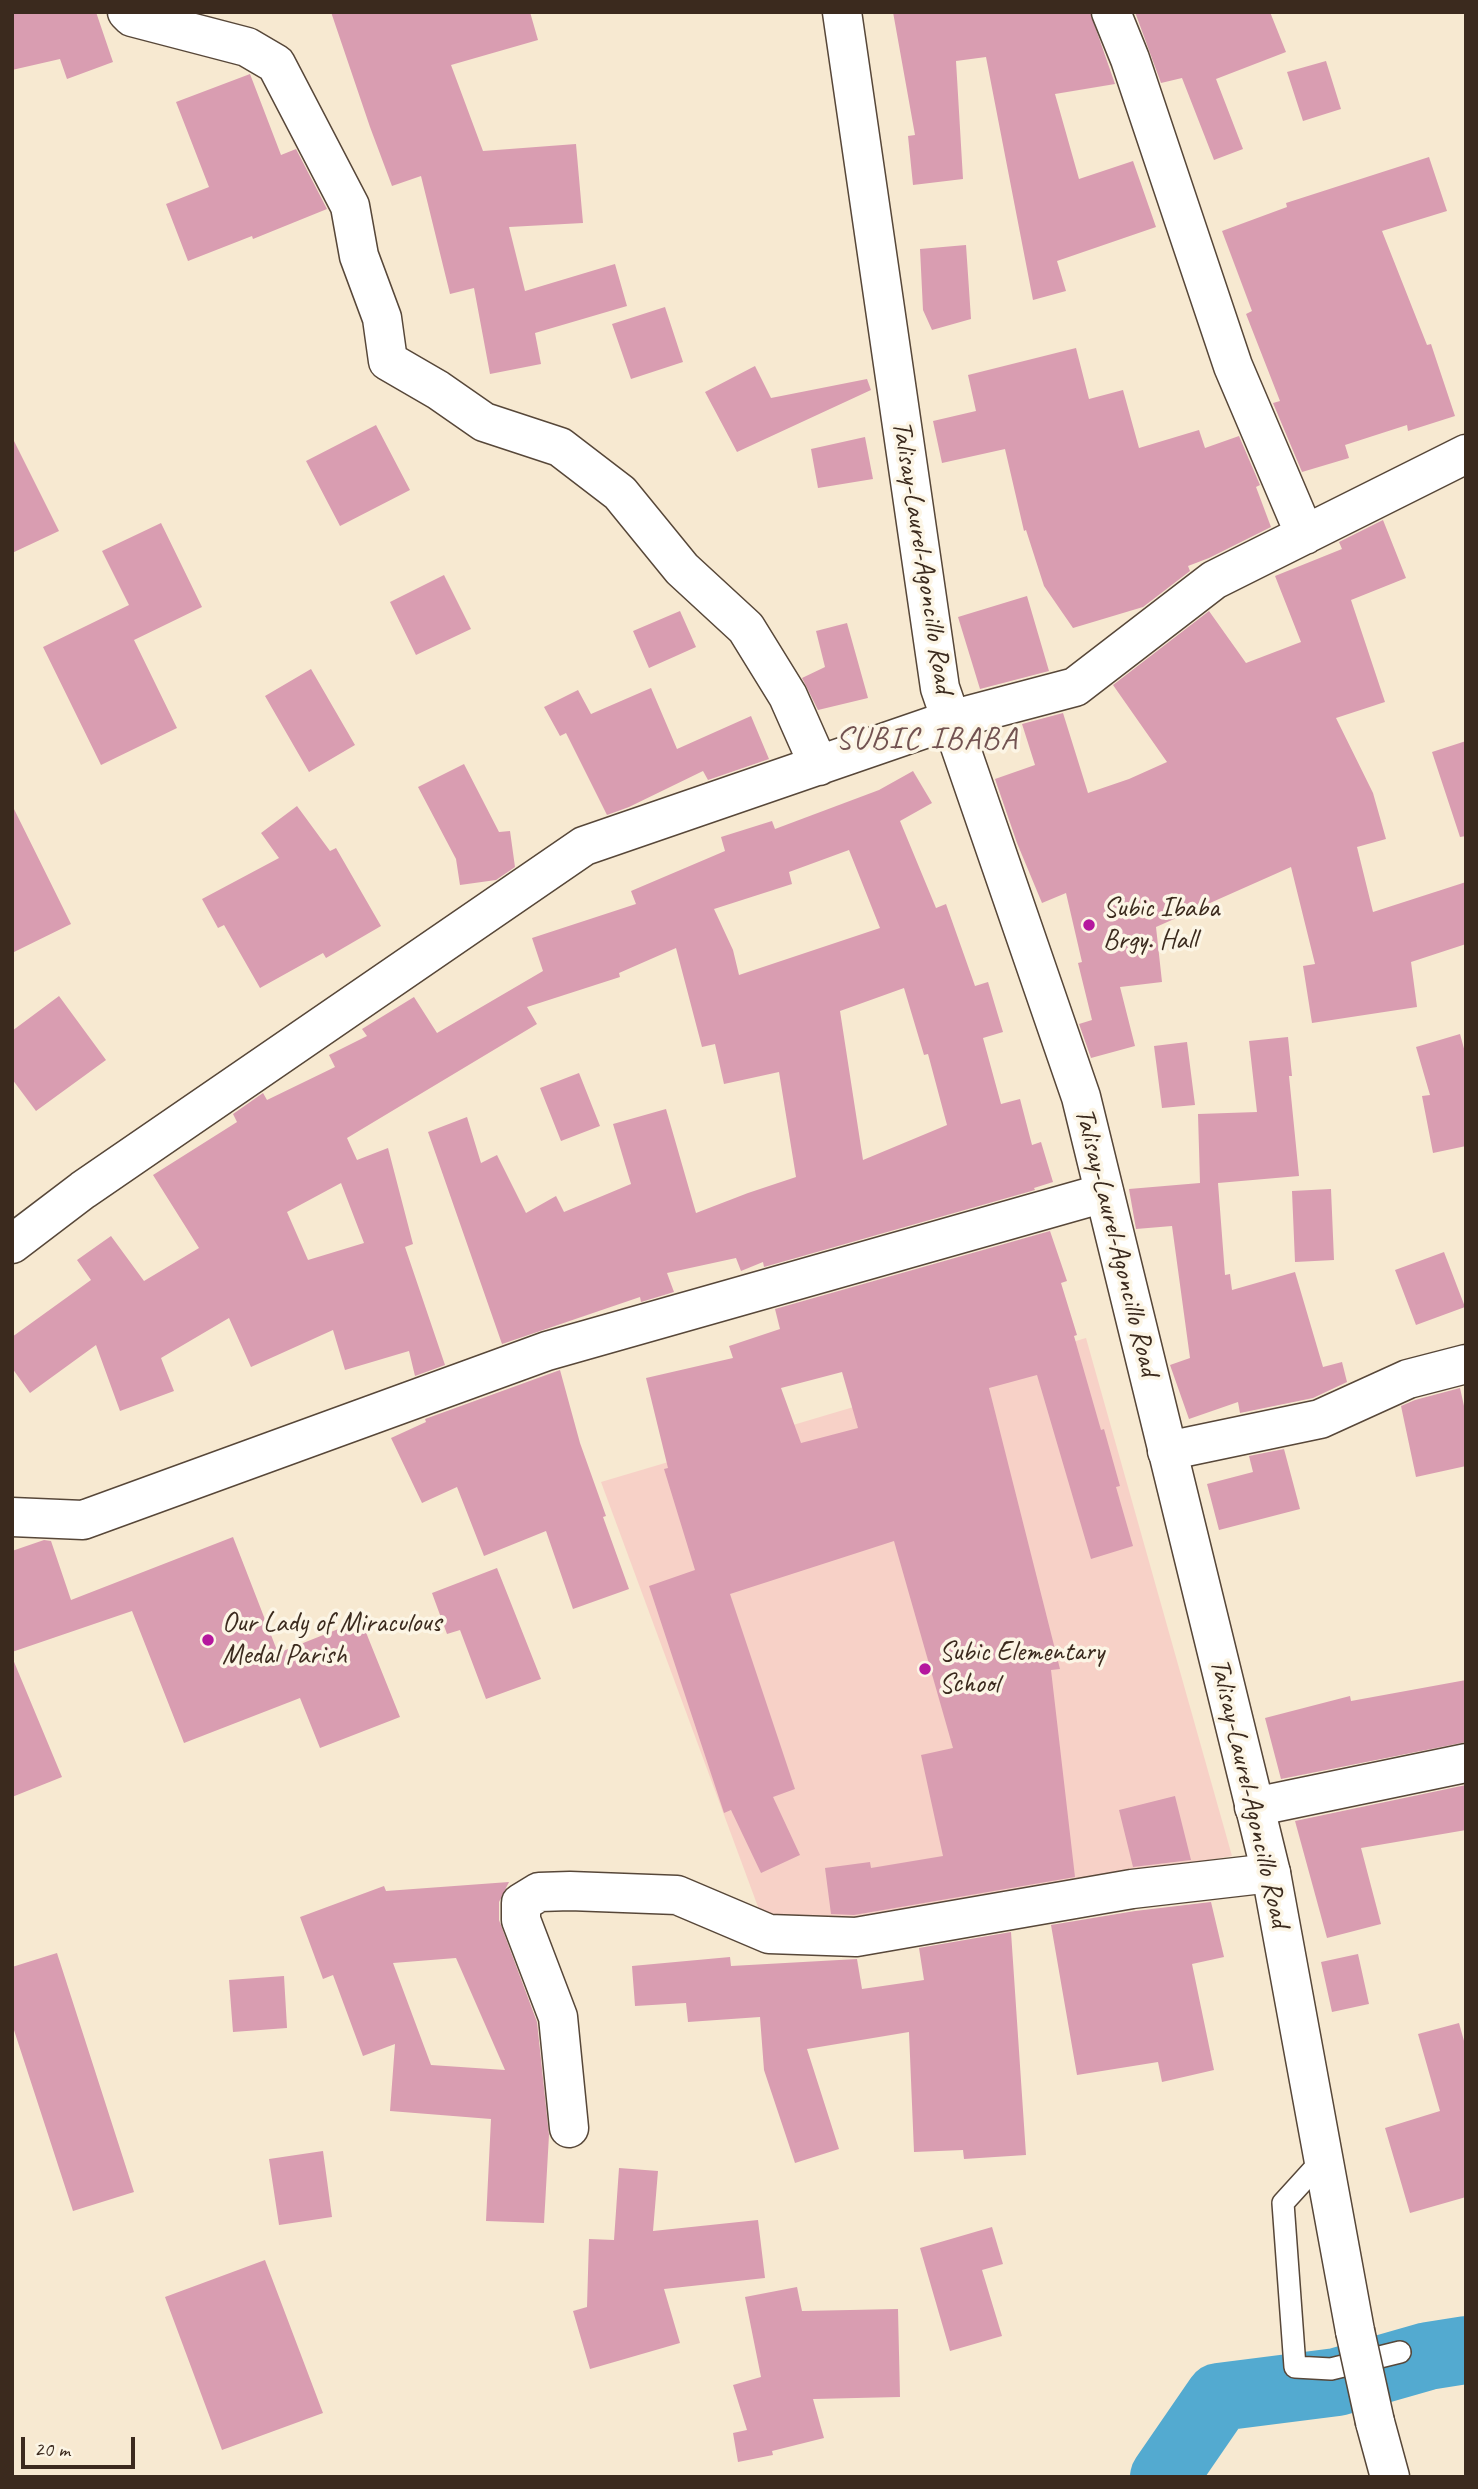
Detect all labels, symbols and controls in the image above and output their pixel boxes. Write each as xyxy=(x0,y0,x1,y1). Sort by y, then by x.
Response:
street label: Talisay-Laurel-Agoncillo Road xyxy=(884,419,960,695)
district label: SUBIC IBABA xyxy=(837,721,1017,759)
place label: Subic Ibaba Brgy. Hall xyxy=(1103,892,1219,958)
marker: Subic Ibaba Brgy. Hall xyxy=(1081,917,1097,933)
street label: Talisay-Laurel-Agoncillo Road xyxy=(1066,1105,1166,1379)
place label: Our Lady of Miraculous Medal Parish xyxy=(222,1607,441,1673)
marker: Our Lady of Miraculous Medal Parish xyxy=(200,1632,216,1648)
place label: Subic Elementary School xyxy=(939,1636,1104,1702)
street label: Talisay-Laurel-Agoncillo Road xyxy=(1202,1655,1296,1931)
marker: Subic Elementary School xyxy=(917,1661,933,1677)
scale bar xyxy=(24,2422,138,2466)
text: 20 m xyxy=(34,2436,70,2462)

